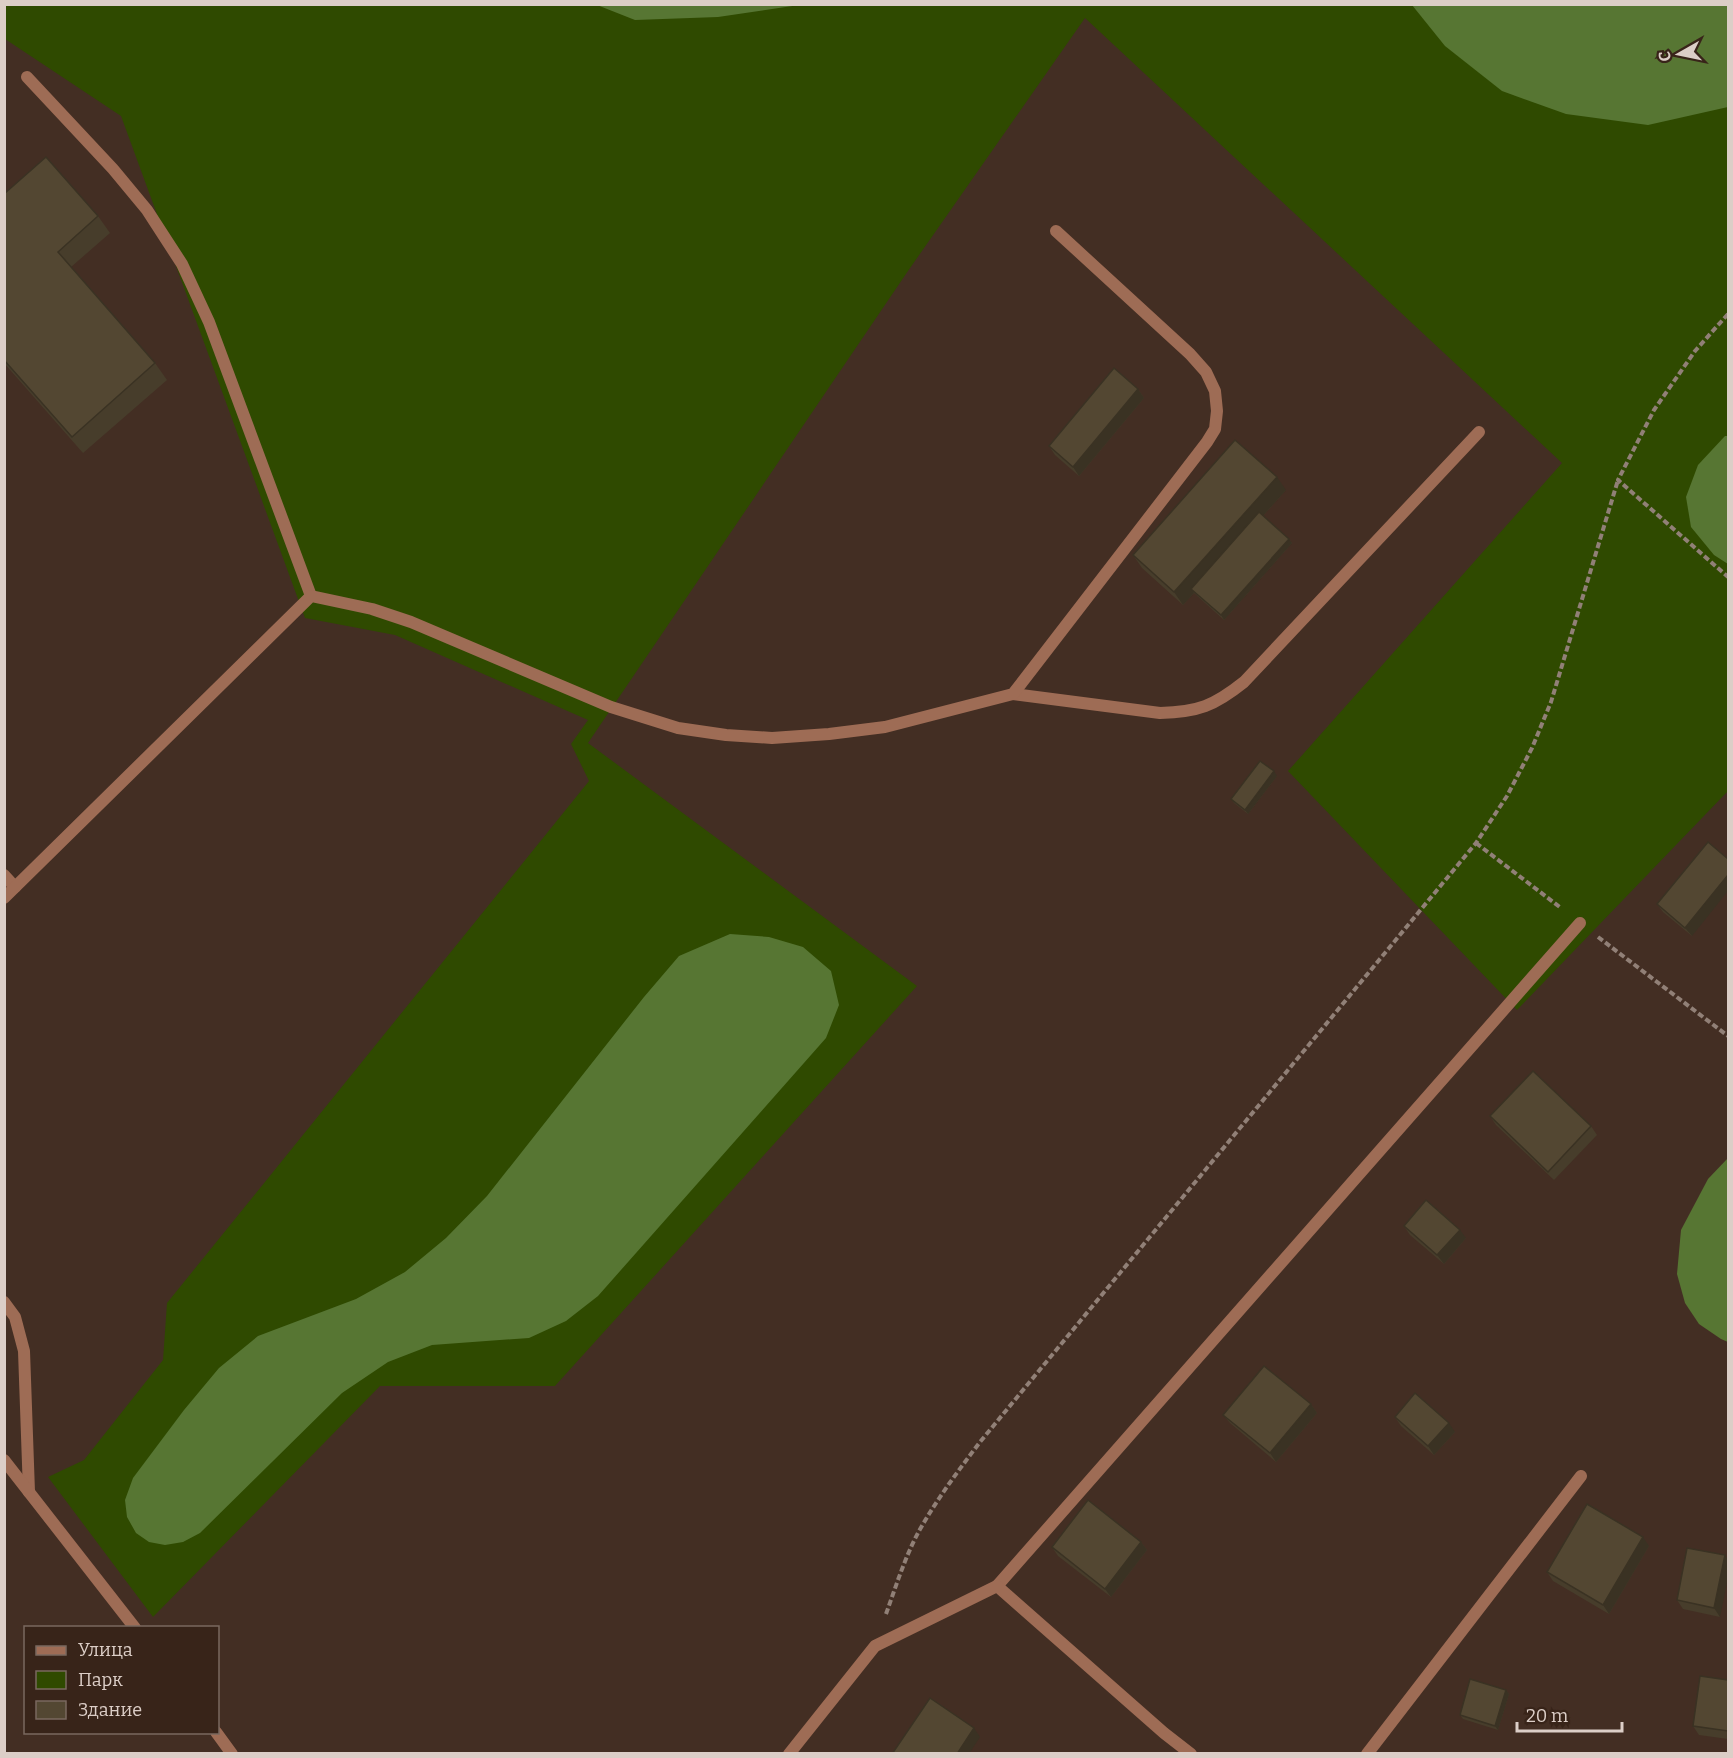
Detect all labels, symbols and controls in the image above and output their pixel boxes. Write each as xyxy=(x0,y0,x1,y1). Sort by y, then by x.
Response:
north arrow xyxy=(1649,24,1709,84)
text: С xyxy=(1655,50,1675,63)
legend xyxy=(24,1626,219,1734)
text: Улица xyxy=(78,1639,133,1661)
text: Парк xyxy=(78,1669,123,1691)
scale bar xyxy=(1517,1695,1622,1733)
text: Здание xyxy=(78,1699,142,1721)
text: 20 m xyxy=(1526,1705,1568,1727)

